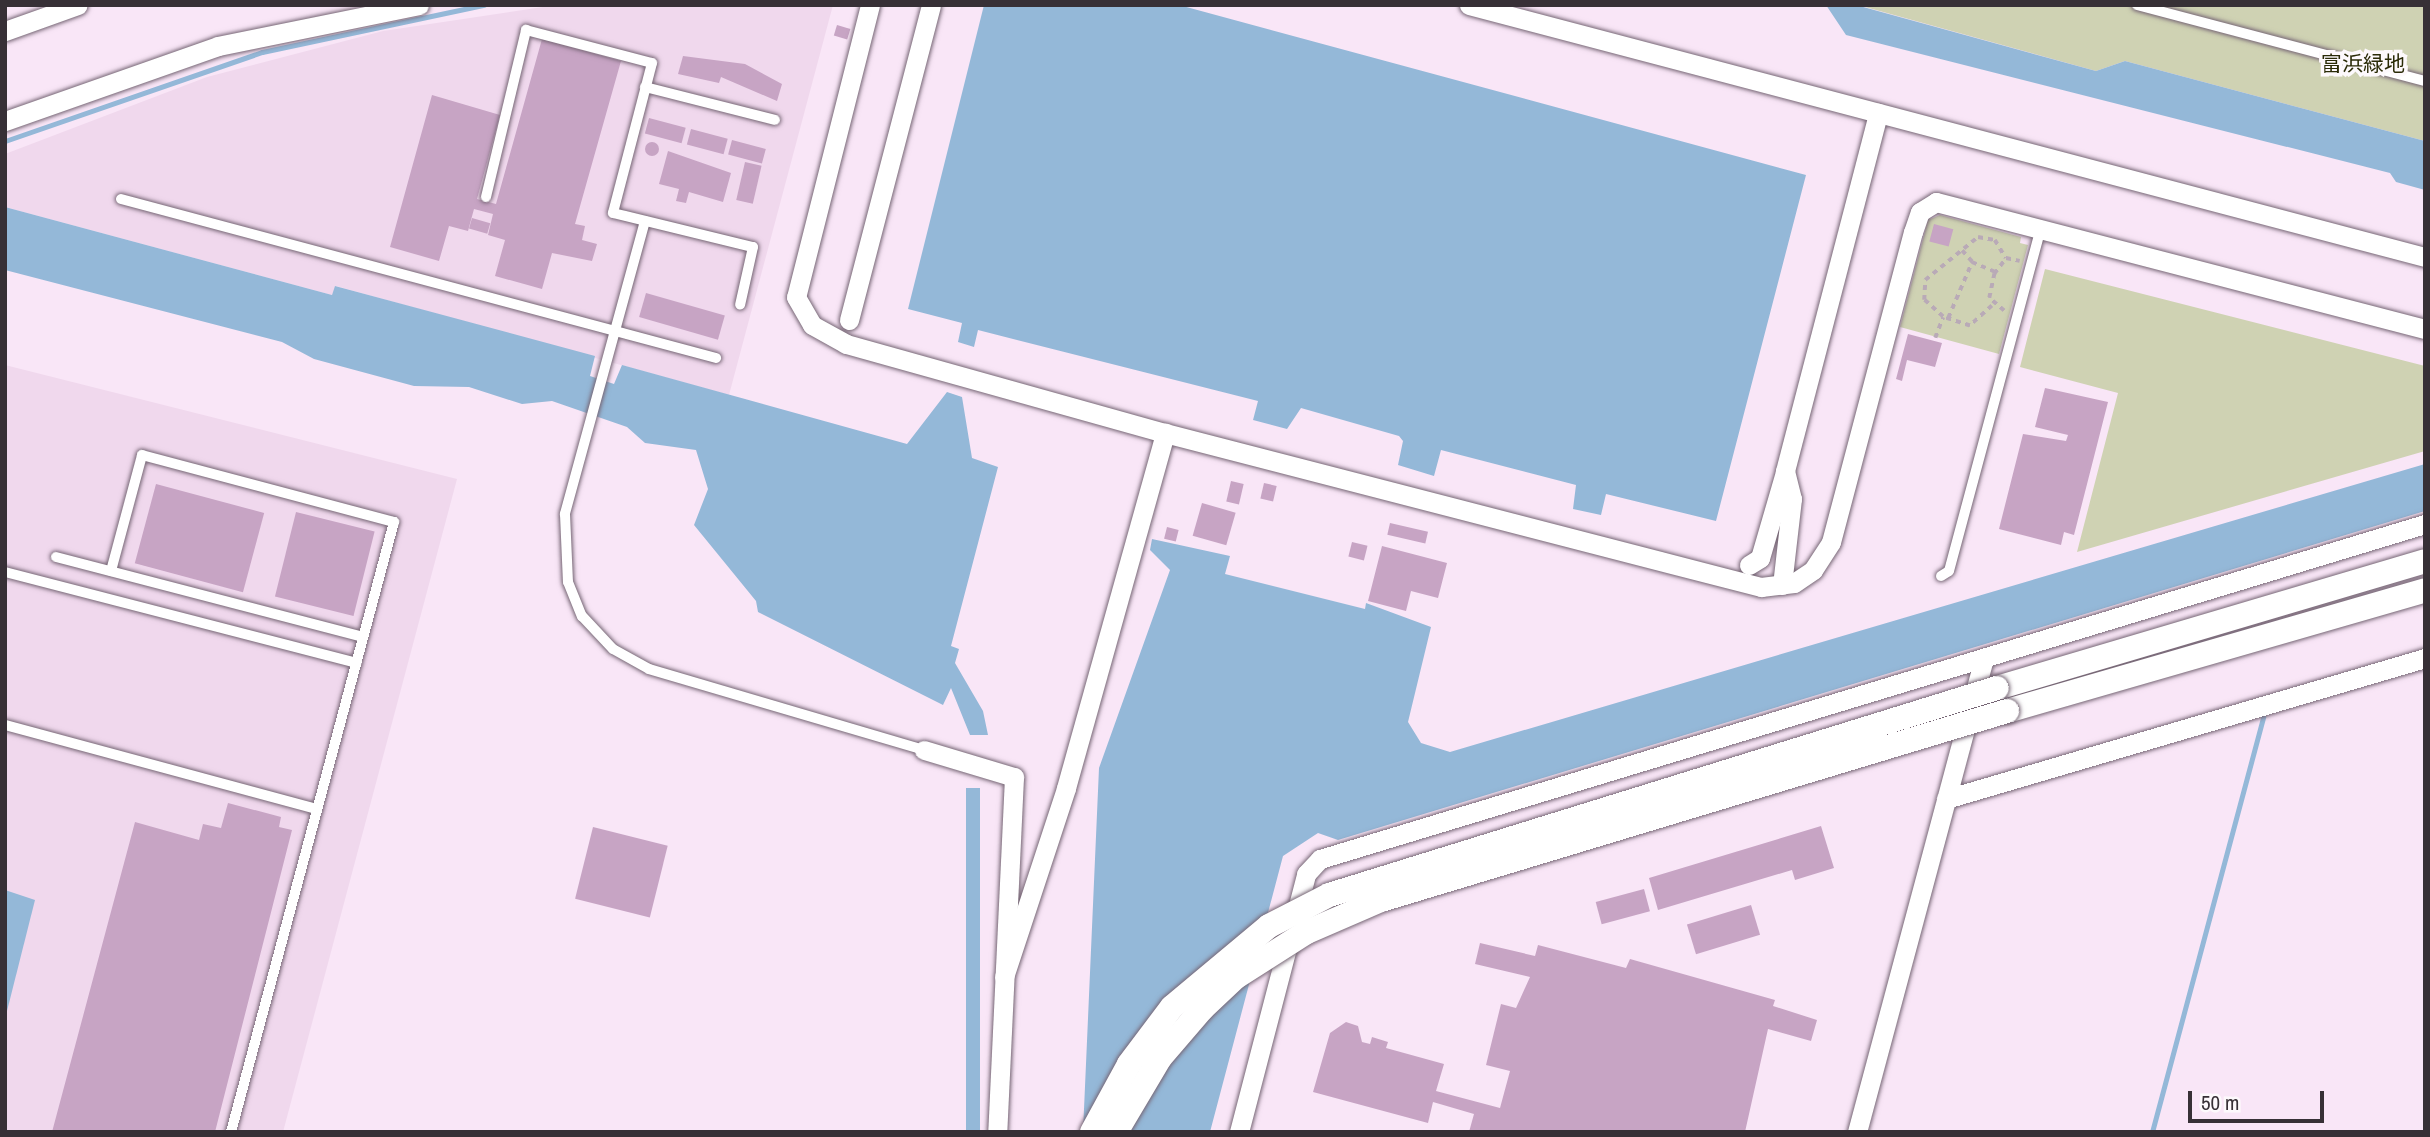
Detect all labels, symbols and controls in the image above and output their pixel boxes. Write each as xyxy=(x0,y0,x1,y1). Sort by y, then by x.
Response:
park label: 富浜緑地 xyxy=(2321,51,2405,77)
scale bar xyxy=(2192,1078,2328,1122)
text: 50 m xyxy=(2201,1088,2239,1117)

